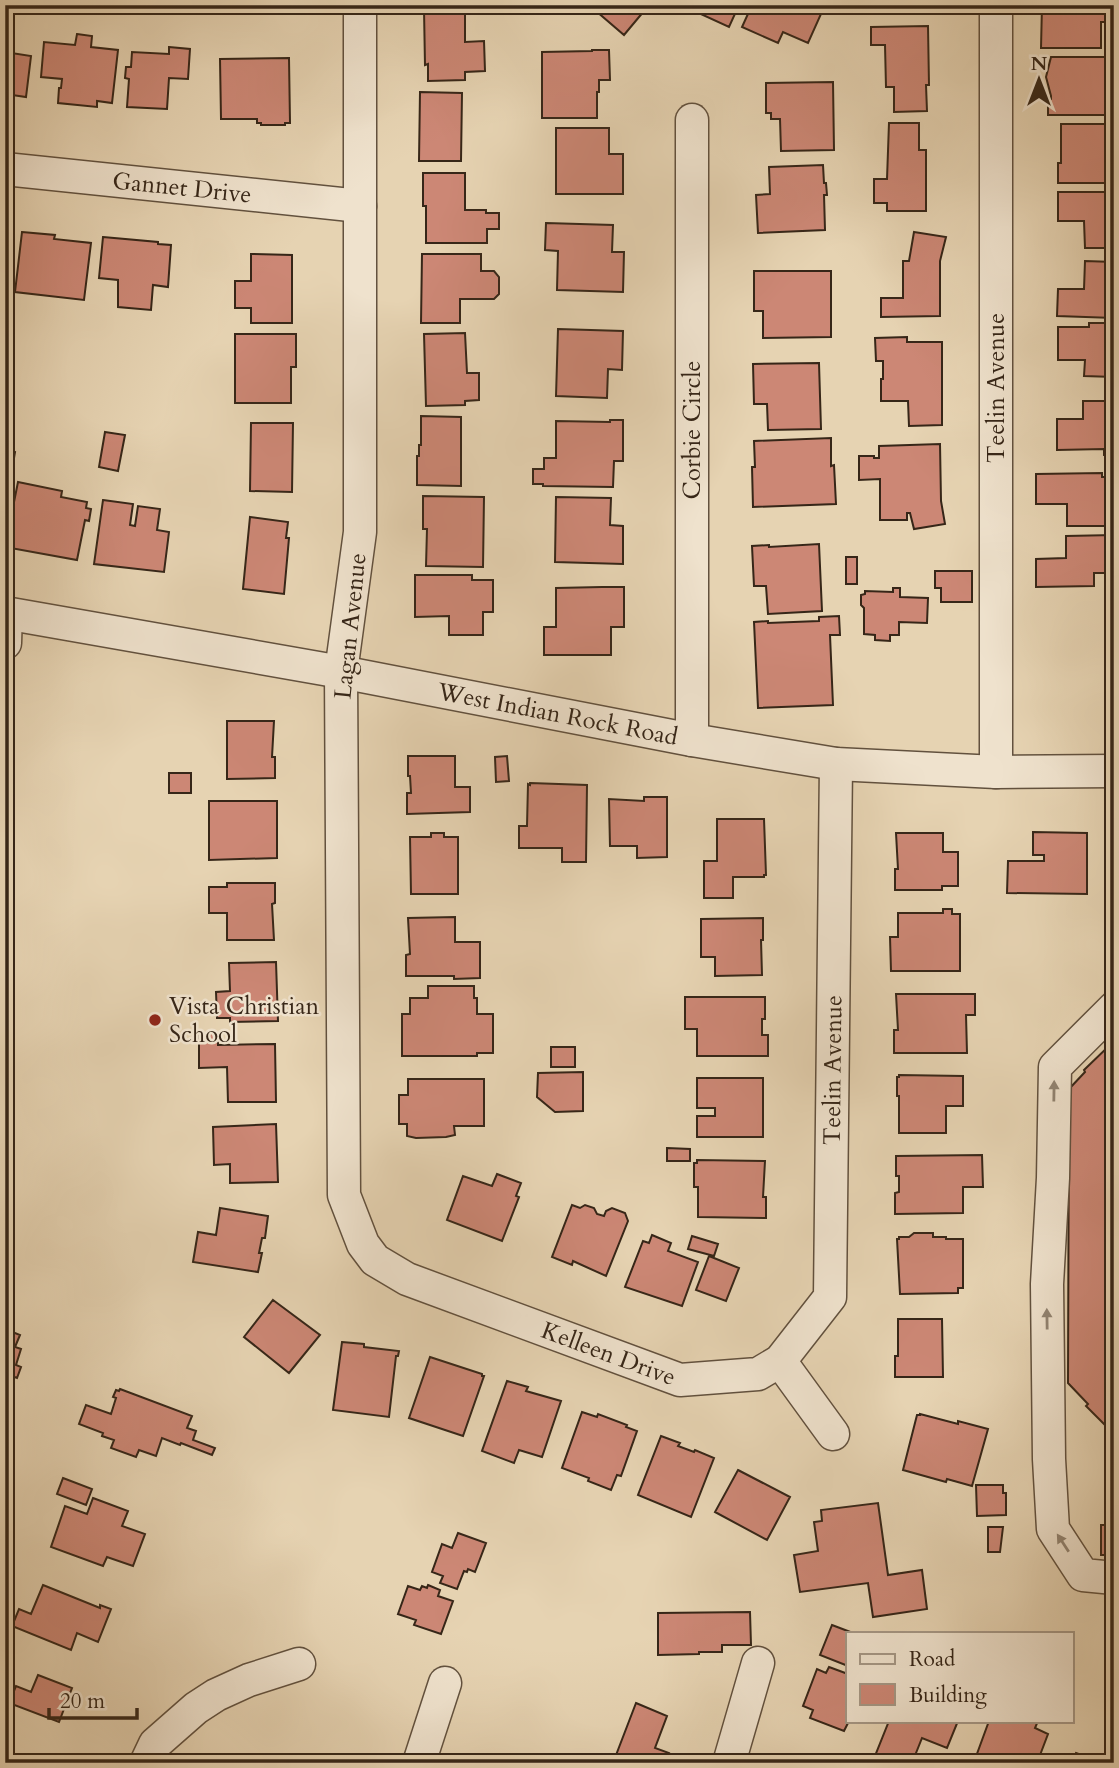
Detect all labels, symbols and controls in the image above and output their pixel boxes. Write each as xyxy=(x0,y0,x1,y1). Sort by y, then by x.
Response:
north arrow xyxy=(1004,46,1074,116)
text: N xyxy=(1031,51,1048,77)
street label: Gannet Drive xyxy=(111,164,253,212)
street label: Teelin Avenue xyxy=(980,313,1013,463)
street label: Corbie Circle xyxy=(676,361,709,499)
street label: Lagan Avenue xyxy=(326,551,375,701)
street label: West Indian Rock Road xyxy=(434,675,681,754)
place label: Vista Christian School xyxy=(169,990,320,1051)
street label: Teelin Avenue xyxy=(816,995,850,1145)
marker: Vista Christian School xyxy=(147,1012,163,1028)
one-way arrow xyxy=(1049,1080,1060,1102)
one-way arrow xyxy=(1042,1307,1053,1329)
street label: Kelleen Drive xyxy=(537,1314,680,1394)
one-way arrow xyxy=(1056,1533,1069,1553)
legend xyxy=(846,1632,1074,1722)
text: Road xyxy=(909,1645,955,1674)
scale bar xyxy=(49,1677,136,1721)
text: Building xyxy=(909,1681,987,1710)
text: 20 m xyxy=(60,1687,105,1716)

